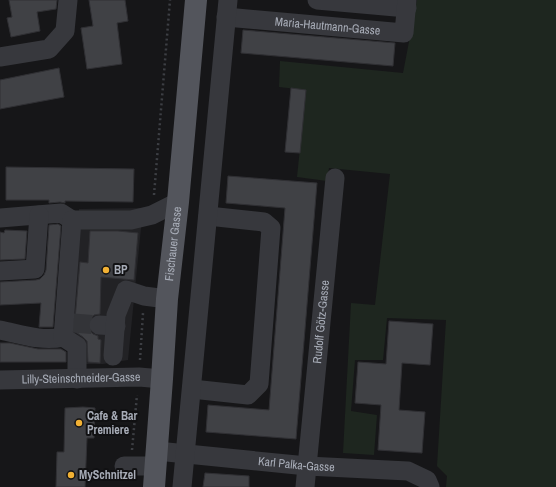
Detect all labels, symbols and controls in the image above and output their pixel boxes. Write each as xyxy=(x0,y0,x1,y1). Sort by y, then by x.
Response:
street label: Maria-Hautmann-Gasse xyxy=(274,13,381,39)
street label: Fischauer Gasse xyxy=(161,206,185,282)
place label: BP xyxy=(114,262,128,278)
marker: BP xyxy=(101,265,111,275)
street label: Rudolf Götz-Gasse xyxy=(309,279,333,364)
street label: Lilly-Steinschneider-Gasse xyxy=(21,369,141,388)
place label: Cafe & Bar Premiere xyxy=(87,408,137,438)
marker: Cafe & Bar Premiere xyxy=(74,418,84,428)
street label: Karl Palka-Gasse xyxy=(257,453,335,475)
place label: MySchnitzel xyxy=(79,467,136,483)
marker: MySchnitzel xyxy=(66,470,76,480)

